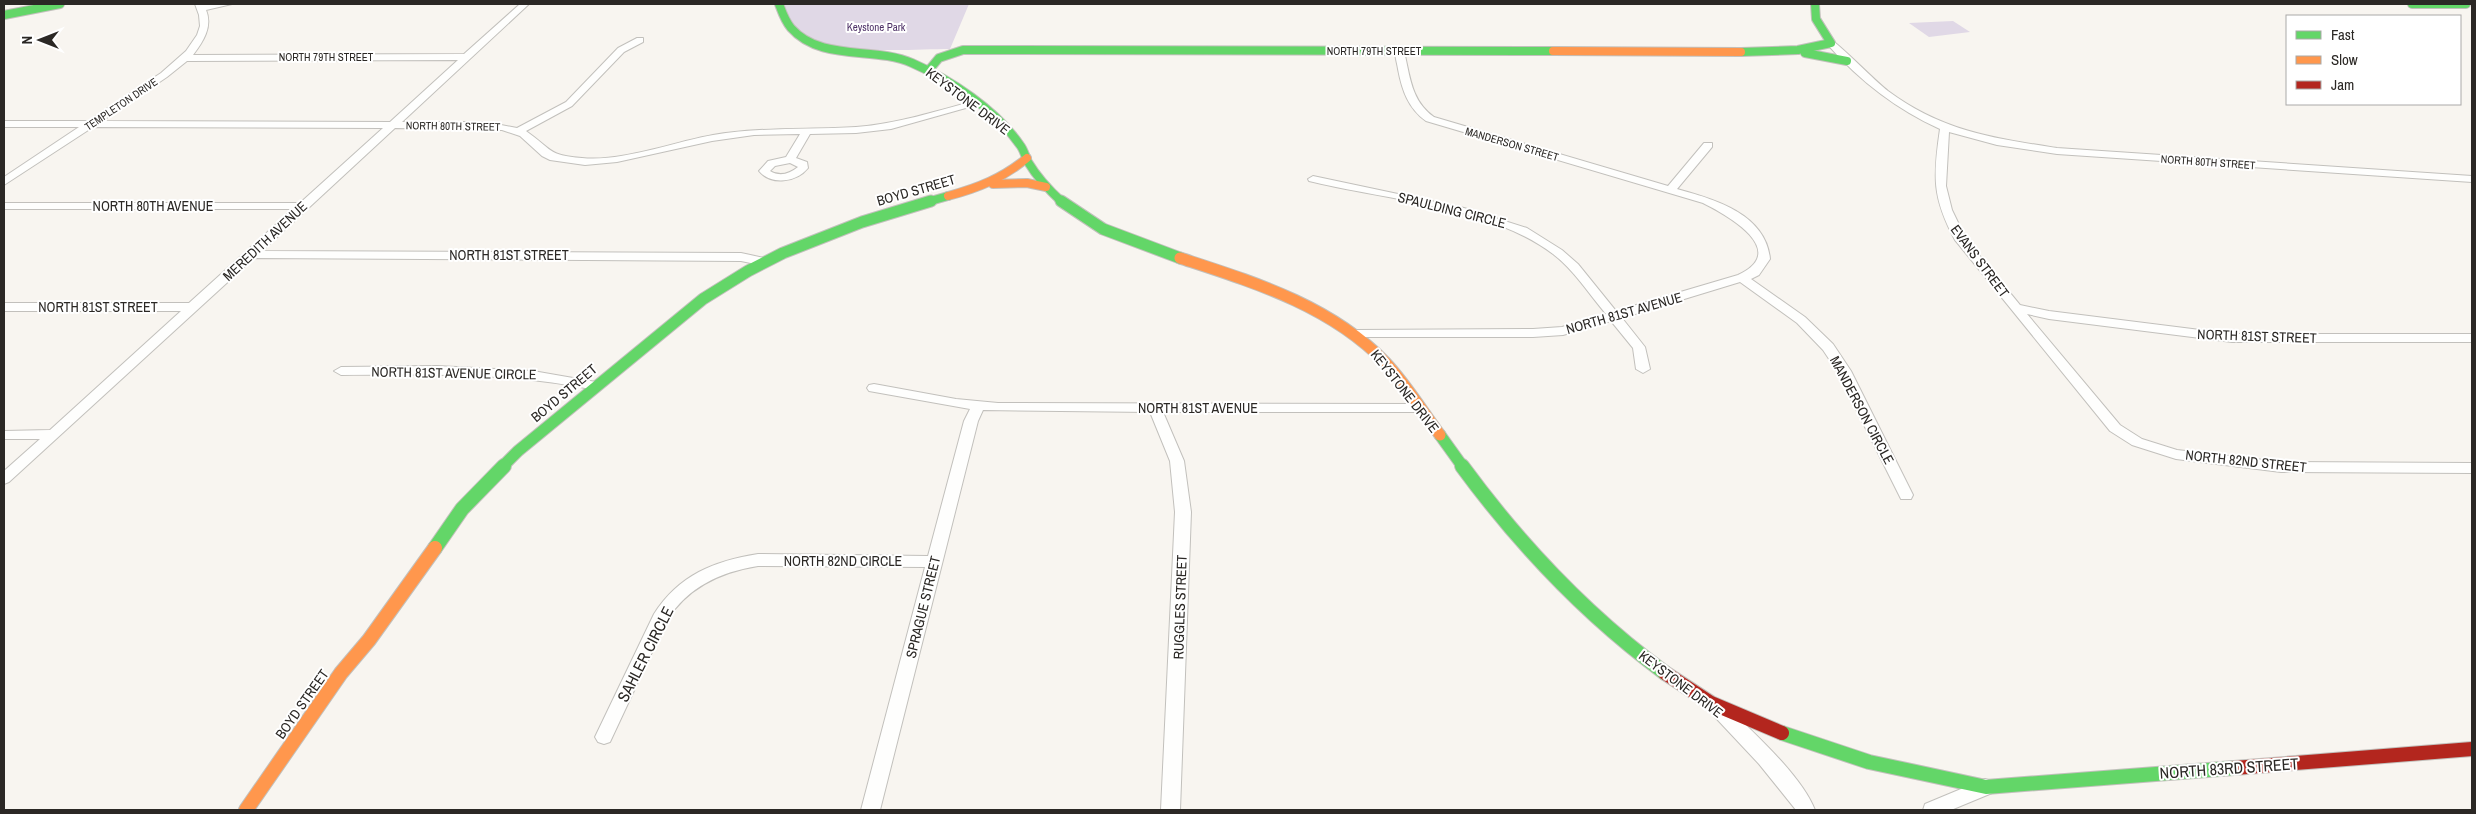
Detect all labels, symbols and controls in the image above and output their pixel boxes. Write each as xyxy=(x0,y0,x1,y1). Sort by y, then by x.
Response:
north arrow xyxy=(15,15,65,65)
legend xyxy=(2286,15,2461,105)
park label: Keystone Park xyxy=(847,20,906,34)
text: Fast xyxy=(2331,24,2355,45)
text: N xyxy=(18,36,36,44)
street label: NORTH 79TH STREET xyxy=(1327,44,1422,58)
text: Slow xyxy=(2331,49,2358,70)
street label: NORTH 79TH STREET xyxy=(279,50,374,64)
street label: KEYSTONE DRIVE xyxy=(922,64,1014,138)
street label: TEMPLETON DRIVE xyxy=(82,74,160,134)
text: Jam xyxy=(2331,74,2354,95)
street label: NORTH 80TH STREET xyxy=(406,118,501,134)
street label: MANDERSON STREET xyxy=(1464,124,1561,164)
street label: NORTH 80TH STREET xyxy=(2160,152,2256,172)
street label: BOYD STREET xyxy=(875,170,957,210)
street label: SPAULDING CIRCLE xyxy=(1396,188,1508,232)
street label: NORTH 80TH AVENUE xyxy=(93,197,213,215)
street label: MEREDITH AVENUE xyxy=(219,197,311,285)
street label: EVANS STREET xyxy=(1947,221,2013,301)
street label: NORTH 81ST STREET xyxy=(449,246,569,264)
street label: NORTH 81ST AVENUE xyxy=(1564,288,1684,338)
street label: NORTH 81ST STREET xyxy=(38,298,158,316)
street label: NORTH 81ST STREET xyxy=(2197,325,2317,347)
street label: KEYSTONE DRIVE xyxy=(1367,346,1443,436)
street label: MANDERSON CIRCLE xyxy=(1826,353,1898,467)
street label: BOYD STREET xyxy=(527,360,601,426)
street label: NORTH 81ST AVENUE CIRCLE xyxy=(371,363,537,383)
street label: NORTH 81ST AVENUE xyxy=(1138,399,1258,417)
street label: NORTH 82ND STREET xyxy=(2185,446,2307,476)
street label: NORTH 82ND CIRCLE xyxy=(784,552,902,570)
street label: SPRAGUE STREET xyxy=(902,554,944,660)
street label: RUGGLES STREET xyxy=(1169,554,1191,660)
street label: SAHLER CIRCLE xyxy=(612,603,678,705)
street label: KEYSTONE DRIVE xyxy=(1635,647,1727,721)
street label: BOYD STREET xyxy=(271,666,333,742)
street label: NORTH 83RD STREET xyxy=(2159,752,2299,784)

